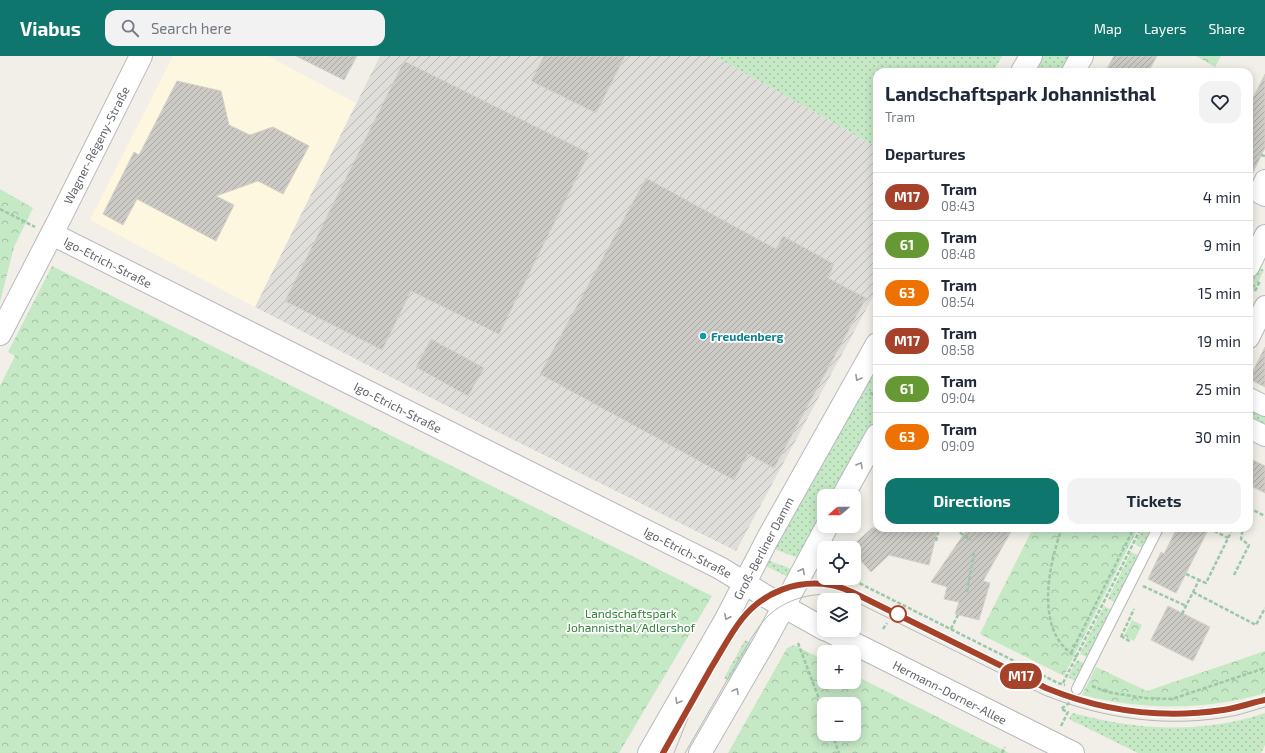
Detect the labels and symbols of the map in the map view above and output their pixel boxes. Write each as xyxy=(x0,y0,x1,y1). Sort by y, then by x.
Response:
street label: Wagner-Régeny-Straße xyxy=(60,84,132,206)
street label: Igo-Etrich-Straße xyxy=(62,234,154,290)
place label: Freudenberg xyxy=(711,329,784,343)
marker: Freudenberg xyxy=(698,331,708,341)
one-way arrow xyxy=(856,374,863,381)
street label: Igo-Etrich-Straße xyxy=(352,379,444,435)
one-way arrow xyxy=(855,462,863,469)
north arrow xyxy=(817,489,861,533)
street label: Groß-Berliner Damm xyxy=(730,494,796,602)
street label: Igo-Etrich-Straße xyxy=(642,524,734,580)
one-way arrow xyxy=(797,568,805,576)
unlabelled marker xyxy=(889,605,907,623)
park label: Landschaftspark Johannisthal/Adlershof xyxy=(567,606,696,634)
one-way arrow xyxy=(724,612,731,620)
street label: Hermann-Dorner-Allee xyxy=(891,657,1009,727)
line badge: M17 xyxy=(998,663,1044,689)
one-way arrow xyxy=(731,688,739,695)
one-way arrow xyxy=(676,697,683,704)

